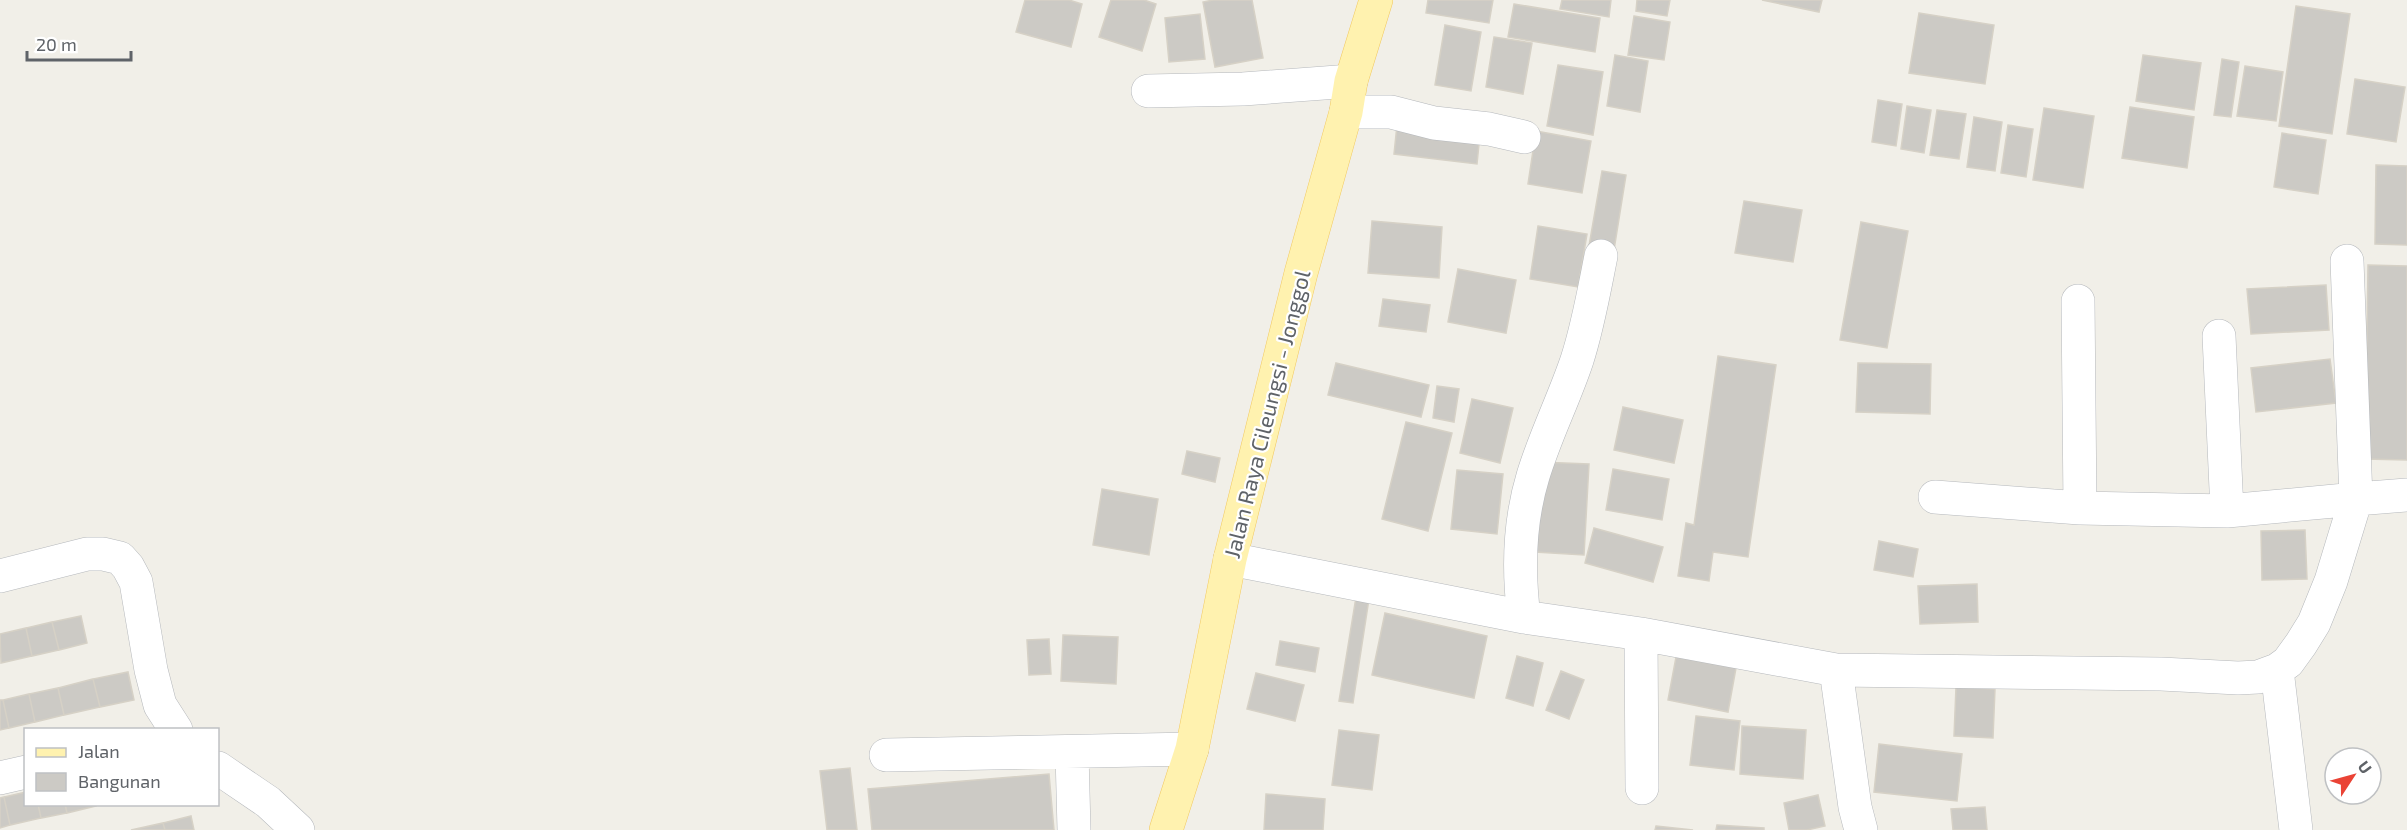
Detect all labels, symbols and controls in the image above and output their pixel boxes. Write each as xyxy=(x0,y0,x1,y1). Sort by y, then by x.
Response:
scale bar xyxy=(27,24,130,62)
text: 20 m xyxy=(36,33,77,55)
street label: Jalan Raya Cileungsi - Jonggol xyxy=(1218,267,1315,561)
legend xyxy=(24,728,219,806)
text: Jalan xyxy=(78,740,120,762)
north arrow xyxy=(2323,746,2383,806)
text: U xyxy=(2355,757,2376,777)
text: Bangunan xyxy=(78,770,161,792)

